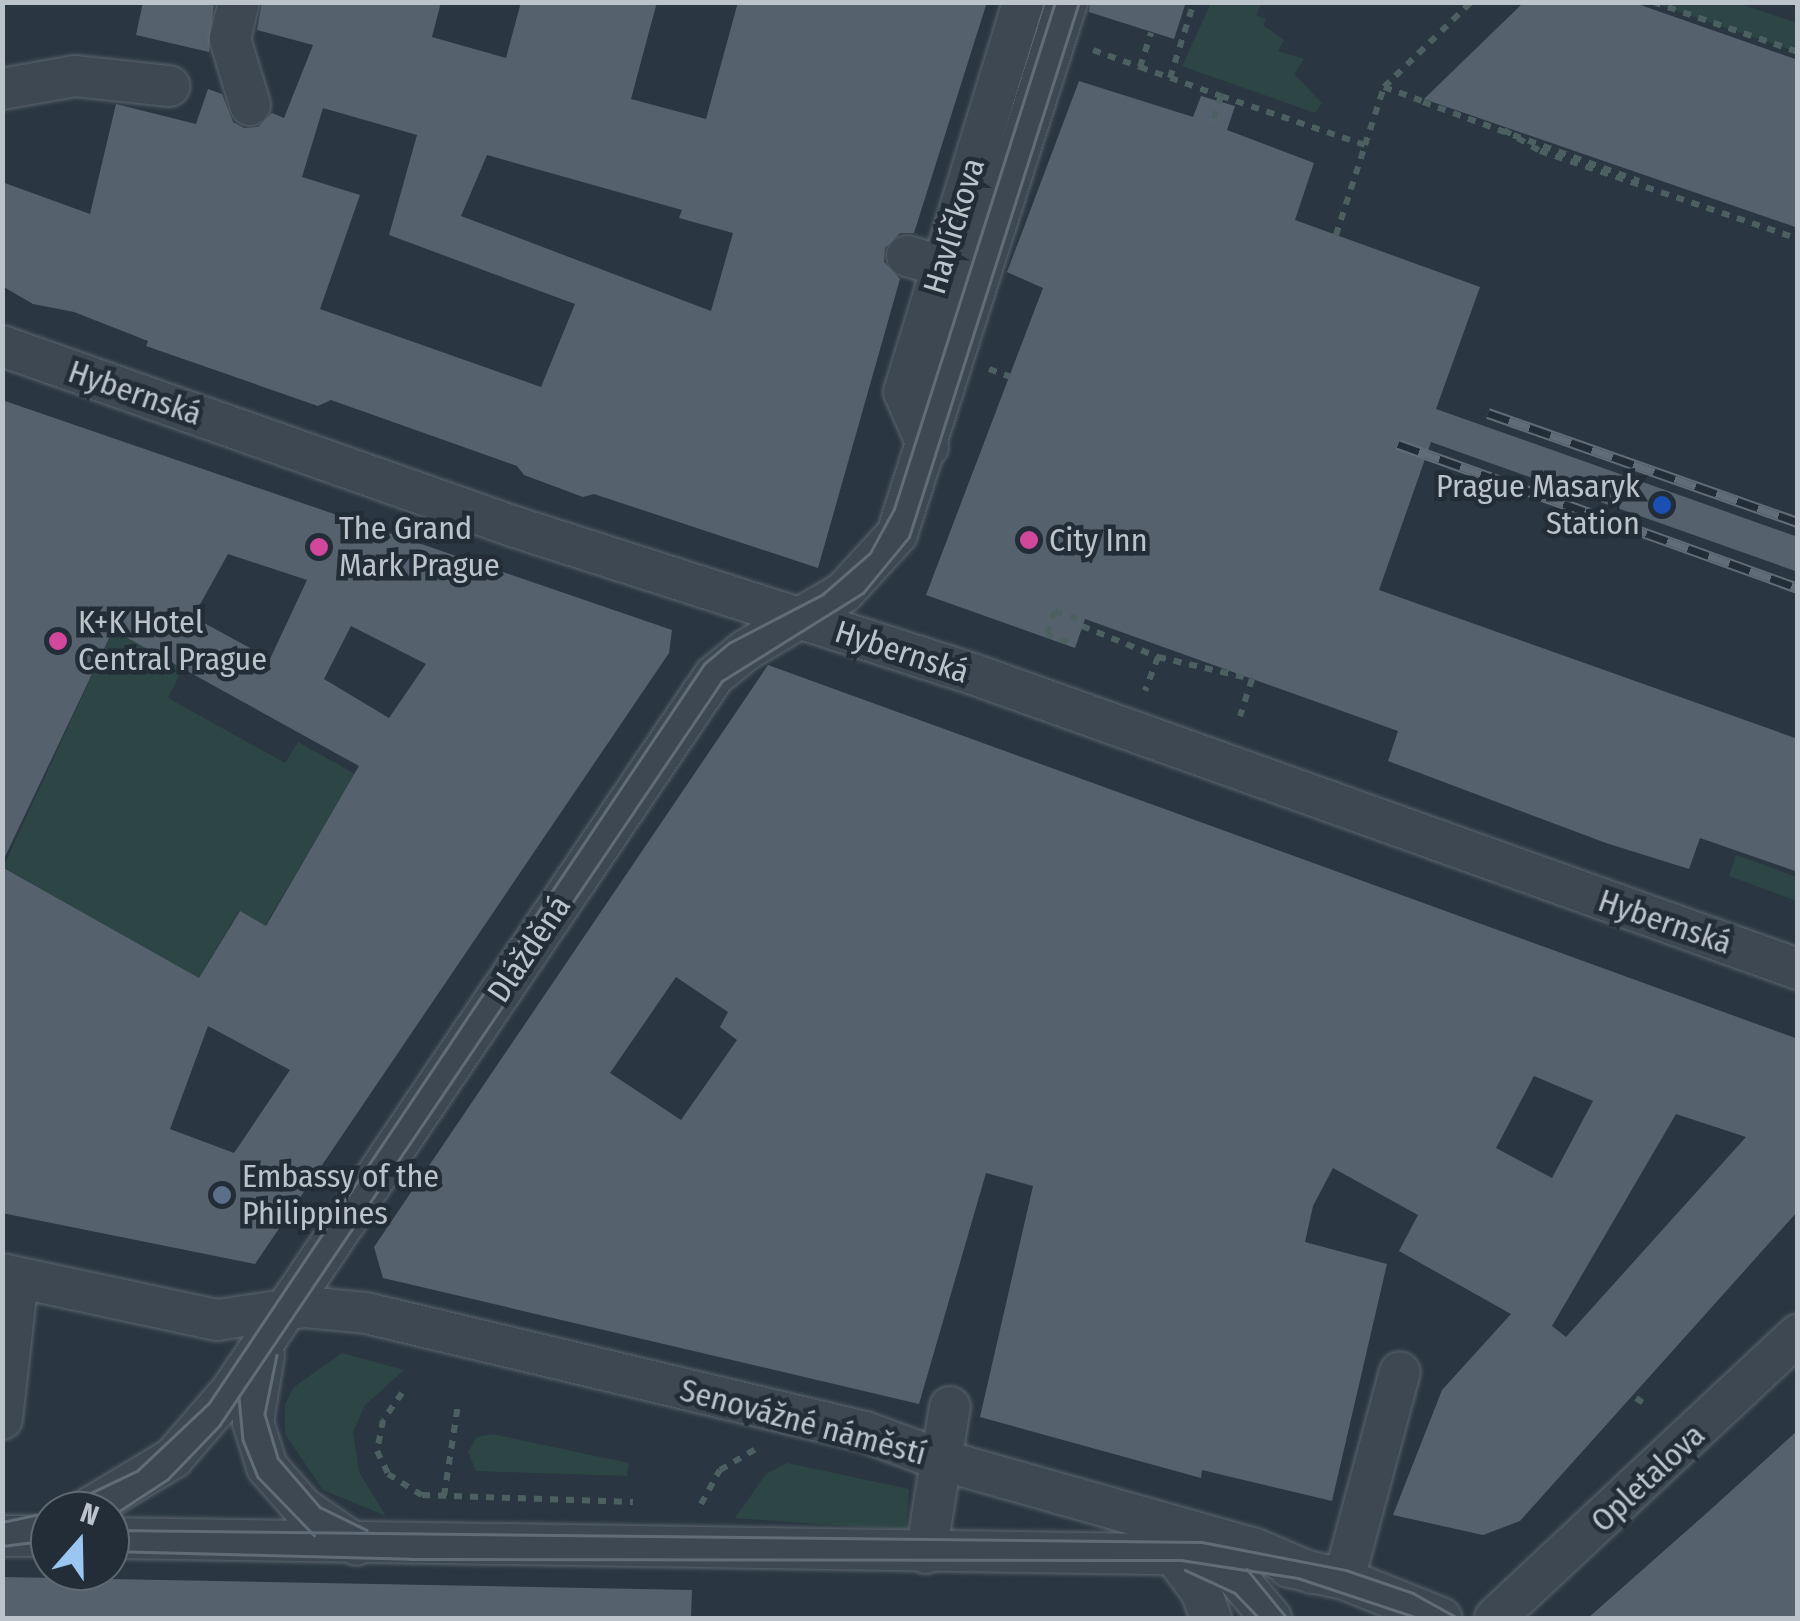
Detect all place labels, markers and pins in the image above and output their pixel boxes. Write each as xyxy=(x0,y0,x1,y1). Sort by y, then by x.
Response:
place label: Prague Masaryk Station xyxy=(1436,468,1640,543)
marker: Prague Masaryk Station xyxy=(1649,492,1675,518)
place label: The Grand Mark Prague xyxy=(339,510,500,585)
place label: City Inn xyxy=(1049,521,1148,559)
marker: City Inn xyxy=(1018,529,1040,551)
marker: The Grand Mark Prague xyxy=(308,536,330,558)
place label: K+K Hotel Central Prague xyxy=(78,604,267,679)
marker: K+K Hotel Central Prague xyxy=(47,630,69,652)
place label: Embassy of the Philippines xyxy=(242,1158,439,1233)
marker: Embassy of the Philippines xyxy=(211,1184,233,1206)

